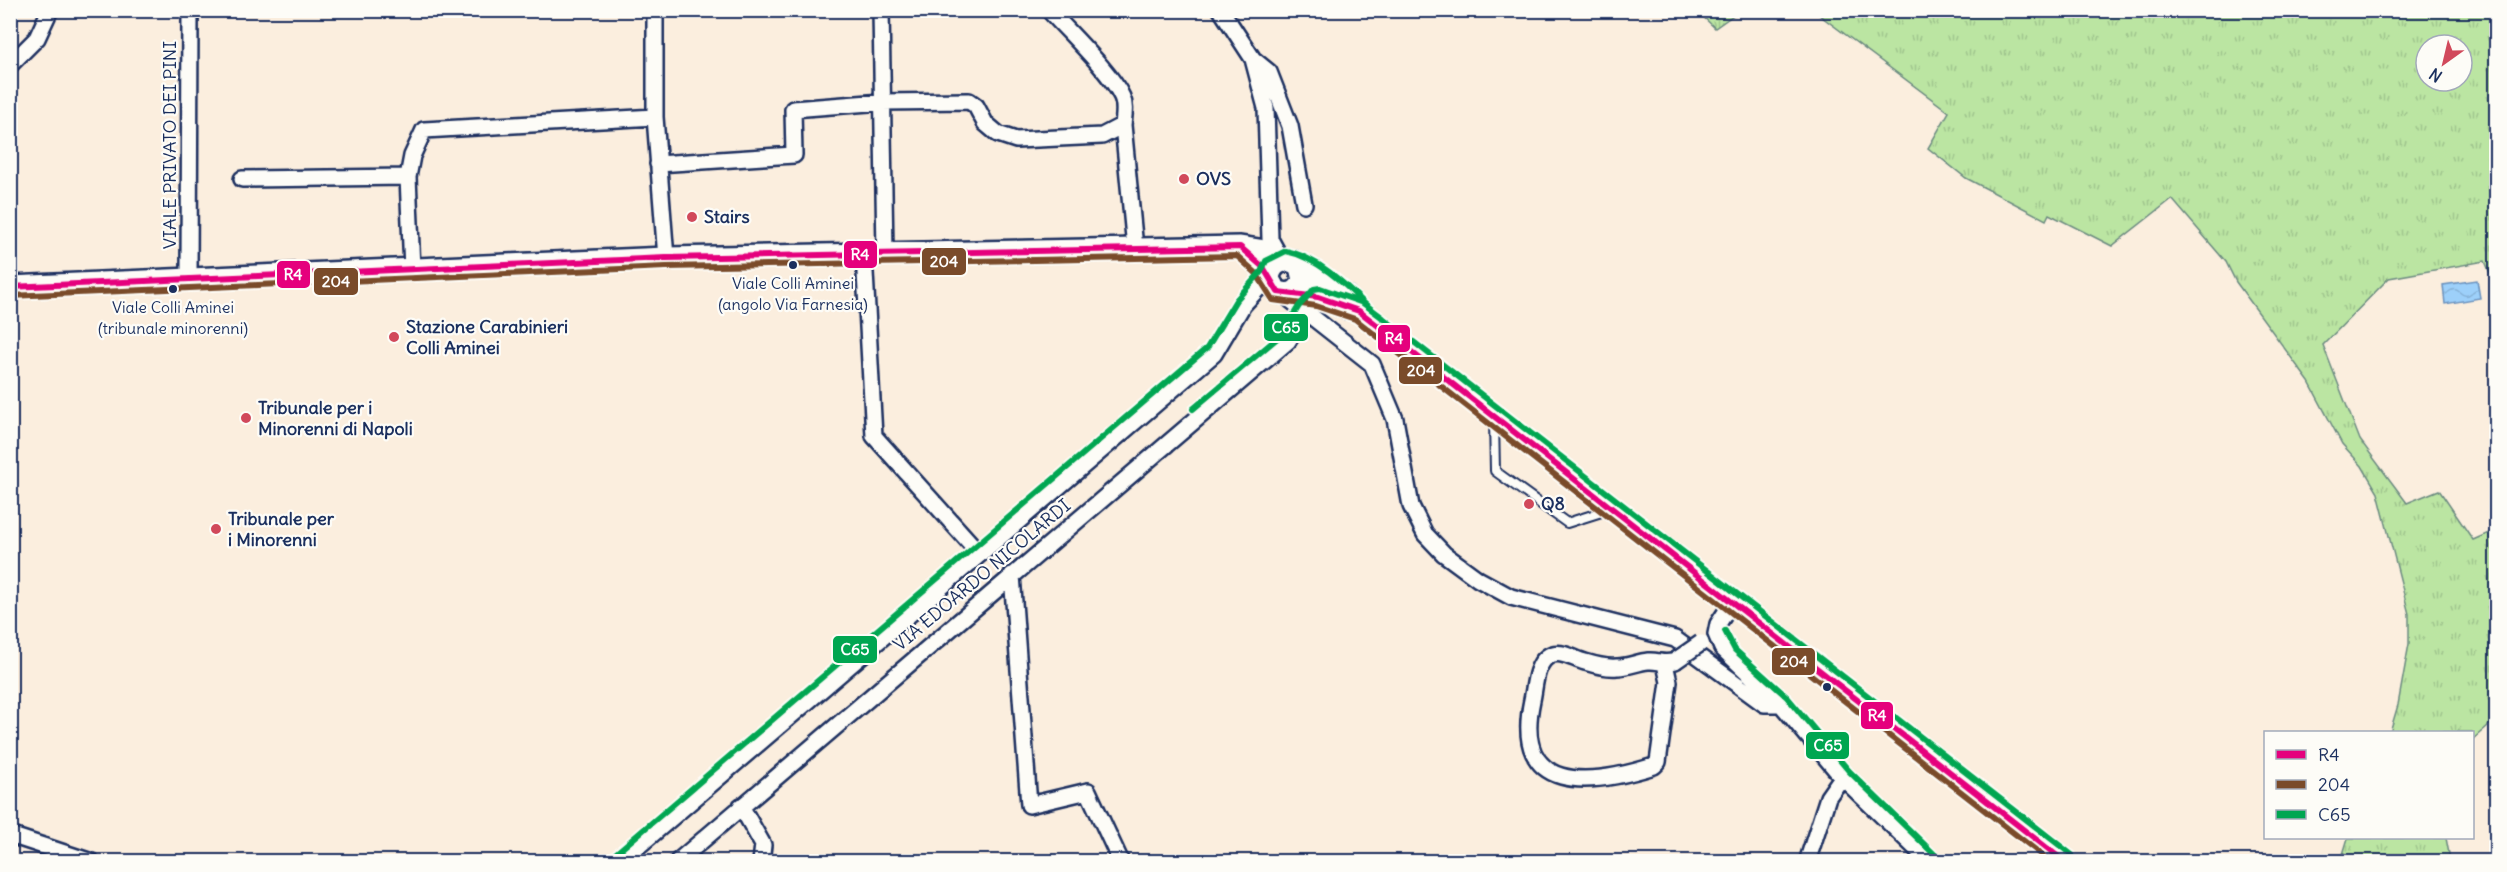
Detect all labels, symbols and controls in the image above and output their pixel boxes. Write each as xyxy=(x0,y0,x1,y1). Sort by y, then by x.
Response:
north arrow xyxy=(2414,33,2474,93)
street label: VIALE PRIVATO DEI PINI xyxy=(158,41,181,249)
text: N xyxy=(2425,64,2446,87)
place label: OVS xyxy=(1196,167,1231,190)
marker: OVS xyxy=(1177,172,1191,186)
place label: Stairs xyxy=(704,205,750,228)
marker: Stairs xyxy=(685,210,699,224)
line badge: R4 xyxy=(843,240,878,269)
text: R4 xyxy=(850,244,870,264)
line badge: 204 xyxy=(921,247,967,276)
text: 204 xyxy=(930,251,958,271)
marker: Viale Colli Aminei (angolo Via Farnesia) xyxy=(787,259,799,271)
line badge: R4 xyxy=(276,260,311,289)
text: R4 xyxy=(283,264,303,284)
line badge: 204 xyxy=(313,267,359,296)
text: 204 xyxy=(322,271,350,291)
place label: Viale Colli Aminei (angolo Via Farnesia) xyxy=(718,273,868,314)
marker: Viale Colli Aminei (tribunale minorenni) xyxy=(167,283,179,295)
place label: Viale Colli Aminei (tribunale minorenni) xyxy=(98,297,248,338)
line badge: C65 xyxy=(1263,313,1309,342)
place label: Stazione Carabinieri Colli Aminei xyxy=(406,315,568,359)
text: C65 xyxy=(1272,317,1300,337)
line badge: R4 xyxy=(1377,324,1411,353)
text: R4 xyxy=(1384,328,1404,348)
marker: Stazione Carabinieri Colli Aminei xyxy=(387,330,401,344)
line badge: 204 xyxy=(1398,356,1443,385)
text: 204 xyxy=(1407,360,1435,380)
place label: Tribunale per i Minorenni di Napoli xyxy=(258,396,413,440)
marker: Tribunale per i Minorenni di Napoli xyxy=(239,411,253,425)
place label: Q8 xyxy=(1541,492,1565,515)
street label: VIA EDOARDO NICOLARDI xyxy=(888,494,1075,656)
marker: Q8 xyxy=(1522,497,1536,511)
place label: Tribunale per i Minorenni xyxy=(228,507,335,551)
marker: Tribunale per i Minorenni xyxy=(209,522,223,536)
line badge: C65 xyxy=(832,635,878,664)
text: C65 xyxy=(841,639,869,659)
line badge: 204 xyxy=(1771,647,1816,676)
text: 204 xyxy=(1780,651,1808,671)
unlabelled marker xyxy=(1821,681,1833,693)
line badge: R4 xyxy=(1860,701,1894,730)
text: R4 xyxy=(1867,705,1887,725)
line badge: C65 xyxy=(1805,731,1850,760)
legend xyxy=(2264,731,2474,839)
text: C65 xyxy=(1814,735,1842,755)
text: R4 xyxy=(2318,743,2340,766)
text: 204 xyxy=(2318,773,2350,796)
text: C65 xyxy=(2318,803,2351,826)

